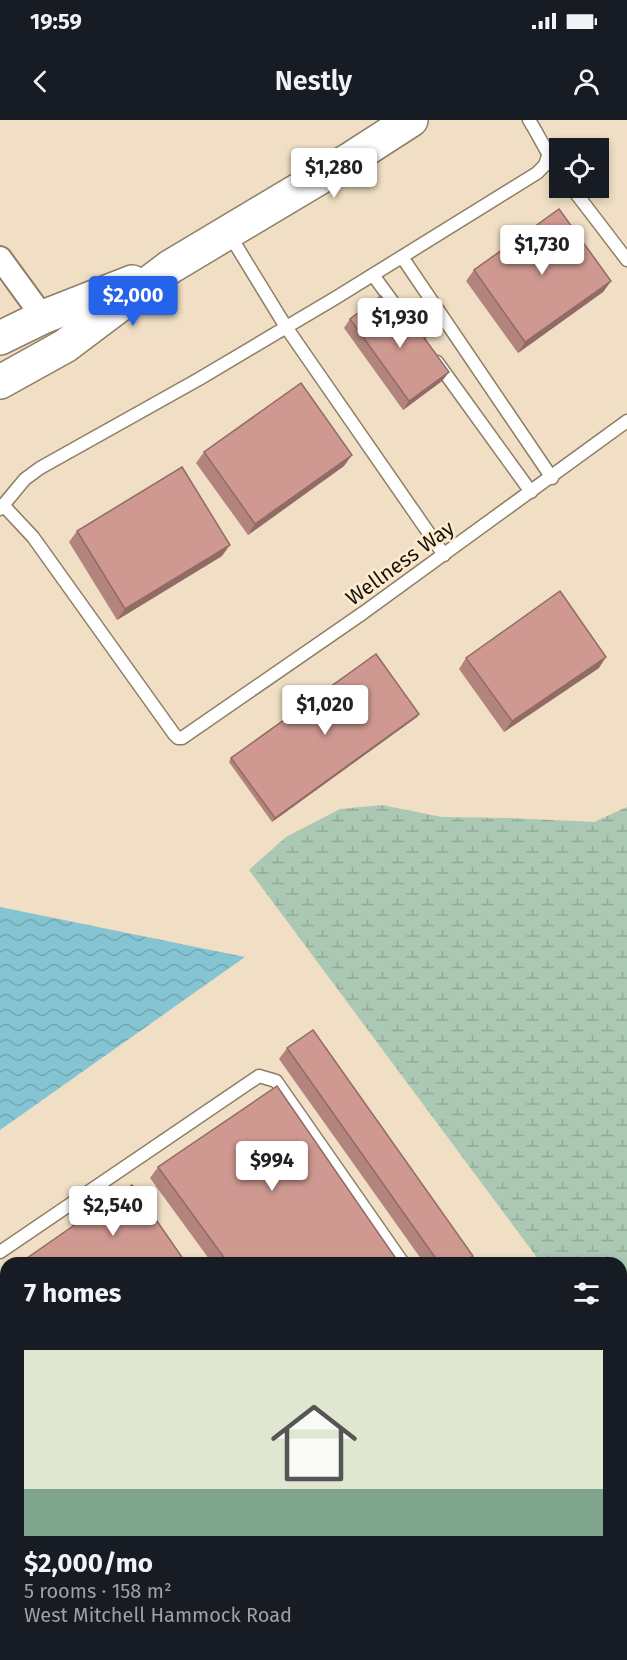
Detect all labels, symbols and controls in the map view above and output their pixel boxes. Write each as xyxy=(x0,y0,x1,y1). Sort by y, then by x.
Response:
text: 19:59 xyxy=(30,8,82,35)
icon: back xyxy=(24,65,57,98)
text: Nestly xyxy=(275,65,352,97)
icon: person xyxy=(570,65,603,98)
map controls xyxy=(549,138,609,198)
button: locate xyxy=(549,138,609,198)
pin: $1,280 xyxy=(285,148,383,199)
text: $1,280 xyxy=(305,155,363,179)
pin: $1,730 xyxy=(493,225,591,276)
text: $1,730 xyxy=(514,232,570,256)
pin: $2,000 xyxy=(84,276,182,327)
text: $2,000 xyxy=(103,283,163,307)
pin: $1,930 xyxy=(351,298,449,349)
text: $1,930 xyxy=(372,305,428,329)
street label: Wellness Way xyxy=(341,515,460,611)
pin: $1,020 xyxy=(276,685,374,736)
text: $1,020 xyxy=(296,692,354,716)
pin: $994 xyxy=(236,1141,308,1192)
text: $994 xyxy=(250,1148,294,1172)
pin: $2,540 xyxy=(64,1186,162,1237)
text: $2,540 xyxy=(83,1193,143,1217)
icon: filters xyxy=(570,1277,603,1310)
text: 7 homes xyxy=(24,1278,121,1309)
icon: home xyxy=(260,1389,368,1497)
text: $2,000/mo xyxy=(24,1548,153,1579)
text: 5 rooms · 158 m² xyxy=(24,1579,172,1603)
text: West Mitchell Hammock Road xyxy=(24,1603,292,1627)

